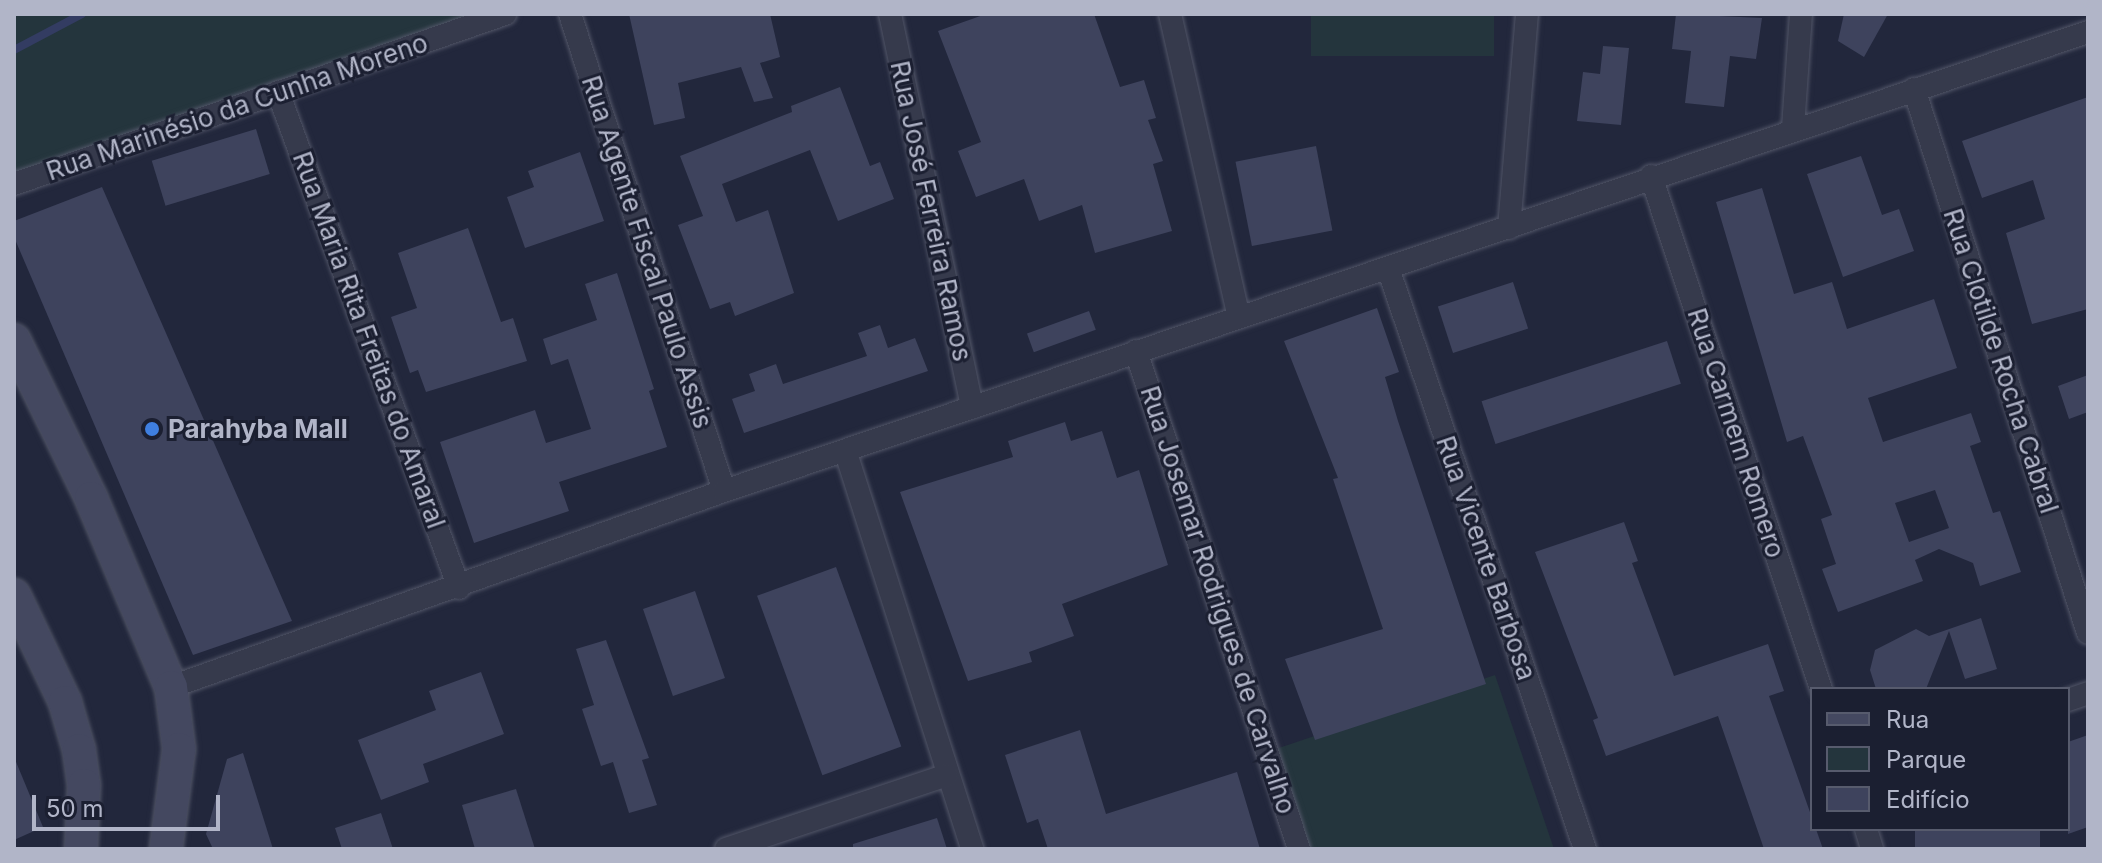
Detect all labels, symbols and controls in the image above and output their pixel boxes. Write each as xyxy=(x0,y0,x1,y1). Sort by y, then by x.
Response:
street label: Rua Marinésio da Cunha Moreno xyxy=(42,27,432,187)
street label: Rua José Ferreira Ramos xyxy=(884,58,978,364)
street label: Rua Agente Fiscal Paulo Assis xyxy=(575,72,719,432)
street label: Rua Maria Rita Freitas do Amaral xyxy=(286,147,452,533)
street label: Rua Clotilde Rocha Cabral xyxy=(1937,205,2065,517)
street label: Rua Carmem Romero xyxy=(1681,304,1791,562)
street label: Rua Josemar Rodrigues de Carvalho xyxy=(1134,382,1302,818)
place label: Parahyba Mall xyxy=(168,413,348,445)
marker: Parahyba Mall xyxy=(143,420,161,438)
street label: Rua Vicente Barbosa xyxy=(1430,432,1542,684)
legend xyxy=(1810,687,2070,831)
text: Rua xyxy=(1886,705,1929,734)
text: Parque xyxy=(1886,745,1966,774)
scale bar xyxy=(36,779,224,829)
text: Edifício xyxy=(1886,785,1970,814)
text: 50 m xyxy=(46,794,104,823)

